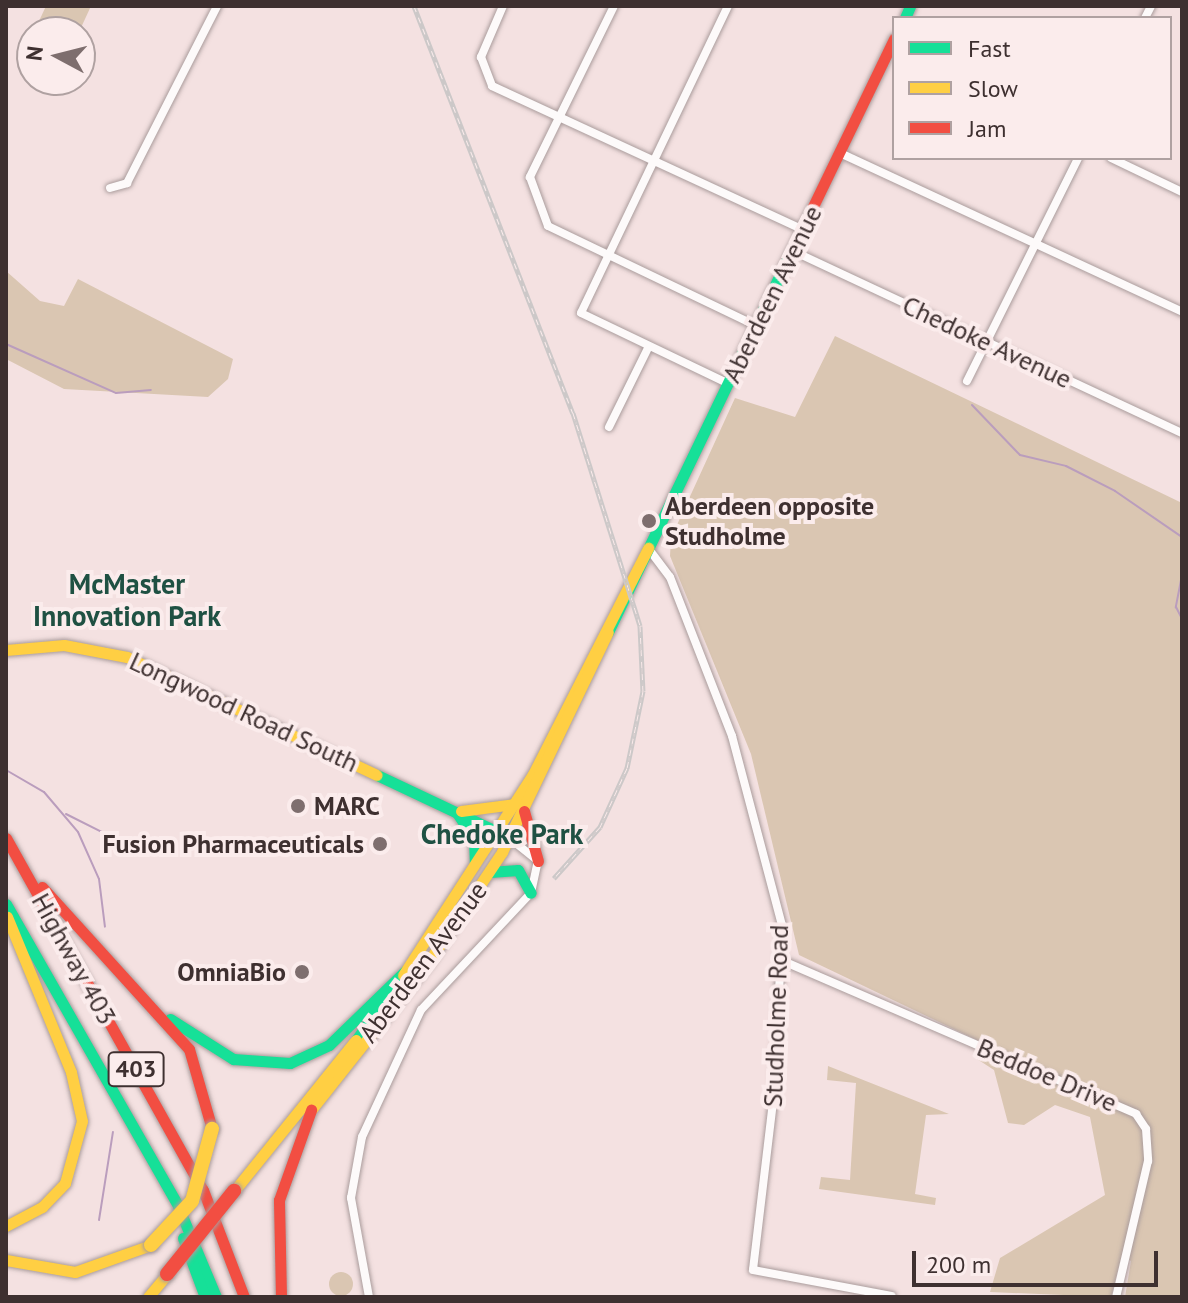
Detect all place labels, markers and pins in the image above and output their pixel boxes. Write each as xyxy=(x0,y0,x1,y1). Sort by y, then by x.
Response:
place label: Aberdeen opposite Studholme xyxy=(665,490,874,552)
marker: Aberdeen opposite Studholme xyxy=(640,512,658,530)
place label: MARC xyxy=(314,790,380,822)
marker: MARC xyxy=(289,797,307,815)
place label: Fusion Pharmaceuticals xyxy=(102,828,364,860)
marker: Fusion Pharmaceuticals xyxy=(371,835,389,853)
place label: OmniaBio xyxy=(177,956,286,988)
marker: OmniaBio xyxy=(293,963,311,981)

